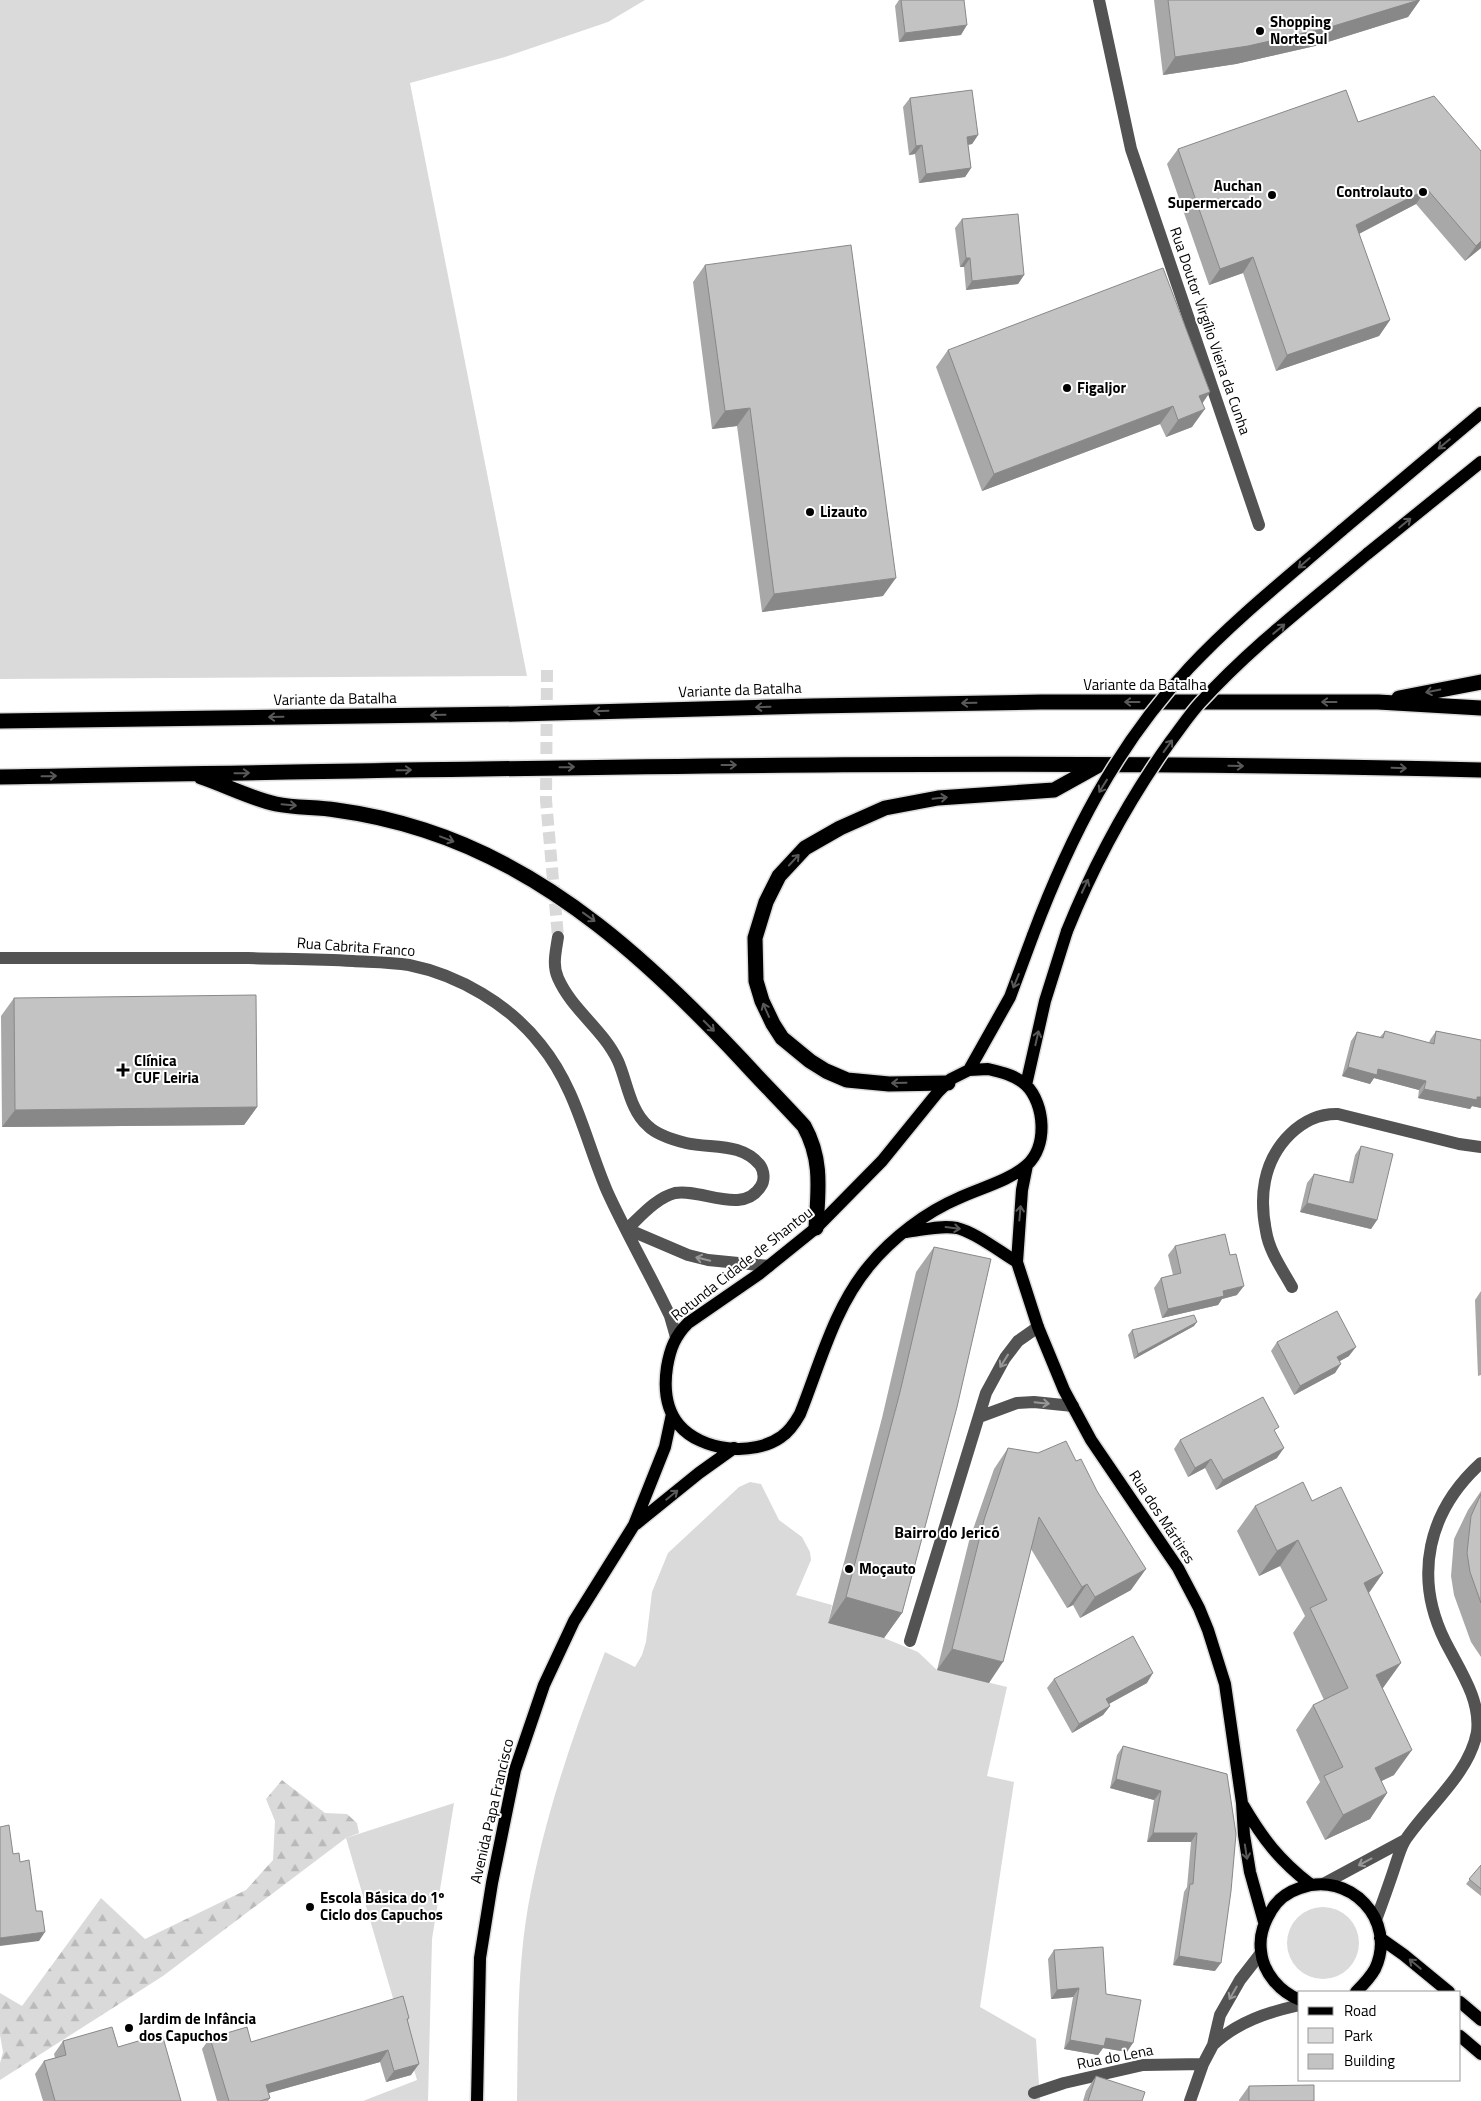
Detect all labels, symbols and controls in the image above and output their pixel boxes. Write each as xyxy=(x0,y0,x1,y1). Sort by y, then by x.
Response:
place label: Shopping NorteSul xyxy=(1270,10,1331,50)
marker: Shopping NorteSul xyxy=(1254,25,1266,37)
place label: Auchan Supermercado xyxy=(1168,174,1262,214)
place label: Controlauto xyxy=(1336,180,1413,203)
marker: Controlauto xyxy=(1417,186,1429,198)
marker: Auchan Supermercado xyxy=(1266,189,1278,201)
street label: Rua Doutor Virgílio Vieira da Cunha xyxy=(1164,224,1257,438)
place label: Figaljor xyxy=(1077,376,1126,399)
marker: Figaljor xyxy=(1061,382,1073,394)
one-way arrow xyxy=(1437,438,1450,450)
place label: Lizauto xyxy=(820,500,867,523)
marker: Lizauto xyxy=(804,506,816,518)
one-way arrow xyxy=(1398,518,1411,529)
one-way arrow xyxy=(1298,557,1311,568)
one-way arrow xyxy=(1272,623,1285,634)
street label: Variante da Batalha xyxy=(1083,673,1207,696)
street label: Variante da Batalha xyxy=(678,676,802,703)
street label: Variante da Batalha xyxy=(273,686,397,711)
one-way arrow xyxy=(1426,687,1442,696)
one-way arrow xyxy=(1124,697,1140,707)
one-way arrow xyxy=(1322,697,1338,707)
one-way arrow xyxy=(962,698,978,708)
one-way arrow xyxy=(755,702,772,712)
one-way arrow xyxy=(593,707,609,716)
one-way arrow xyxy=(431,710,447,720)
one-way arrow xyxy=(268,712,284,722)
one-way arrow xyxy=(1162,740,1173,753)
one-way arrow xyxy=(720,760,737,770)
one-way arrow xyxy=(1228,761,1244,771)
one-way arrow xyxy=(558,763,574,772)
one-way arrow xyxy=(1390,763,1406,772)
one-way arrow xyxy=(396,765,412,775)
one-way arrow xyxy=(233,768,249,778)
one-way arrow xyxy=(40,771,56,781)
one-way arrow xyxy=(1097,779,1108,793)
one-way arrow xyxy=(932,793,948,803)
one-way arrow xyxy=(280,800,296,810)
one-way arrow xyxy=(439,834,454,844)
one-way arrow xyxy=(788,853,800,866)
one-way arrow xyxy=(1081,879,1091,894)
one-way arrow xyxy=(582,912,596,922)
street label: Rua Cabrita Franco xyxy=(296,931,416,962)
one-way arrow xyxy=(1011,973,1020,988)
one-way arrow xyxy=(761,1003,771,1018)
one-way arrow xyxy=(703,1020,715,1032)
one-way arrow xyxy=(1033,1030,1042,1046)
place label: Clínica CUF Leiria xyxy=(134,1049,199,1089)
marker: Clínica CUF Leiria xyxy=(116,1063,130,1077)
one-way arrow xyxy=(891,1079,907,1088)
street label: Rotunda Cidade de Shantou xyxy=(666,1201,817,1326)
one-way arrow xyxy=(1015,1205,1025,1221)
one-way arrow xyxy=(945,1224,961,1234)
one-way arrow xyxy=(696,1253,712,1263)
one-way arrow xyxy=(999,1353,1009,1367)
one-way arrow xyxy=(1034,1398,1050,1408)
street label: Rua dos Mártires xyxy=(1123,1465,1201,1568)
one-way arrow xyxy=(665,1489,678,1500)
district label: Bairro do Jericó xyxy=(894,1520,1000,1544)
place label: Moçauto xyxy=(859,1557,916,1580)
marker: Moçauto xyxy=(843,1563,855,1575)
street label: Avenida Papa Francisco xyxy=(464,1736,519,1886)
one-way arrow xyxy=(1242,1843,1252,1859)
one-way arrow xyxy=(1357,1857,1372,1867)
place label: Escola Básica do 1º Ciclo dos Capuchos xyxy=(320,1886,445,1926)
marker: Escola Básica do 1º Ciclo dos Capuchos xyxy=(304,1901,316,1913)
one-way arrow xyxy=(1409,1958,1422,1970)
one-way arrow xyxy=(1228,1985,1238,2000)
legend xyxy=(1298,1991,1461,2081)
text: Road xyxy=(1344,1999,1376,2022)
place label: Jardim de Infância dos Capuchos xyxy=(139,2007,256,2047)
marker: Jardim de Infância dos Capuchos xyxy=(123,2022,135,2034)
text: Park xyxy=(1344,2024,1373,2047)
street label: Rua do Lena xyxy=(1075,2038,1156,2075)
text: Building xyxy=(1344,2049,1395,2072)

